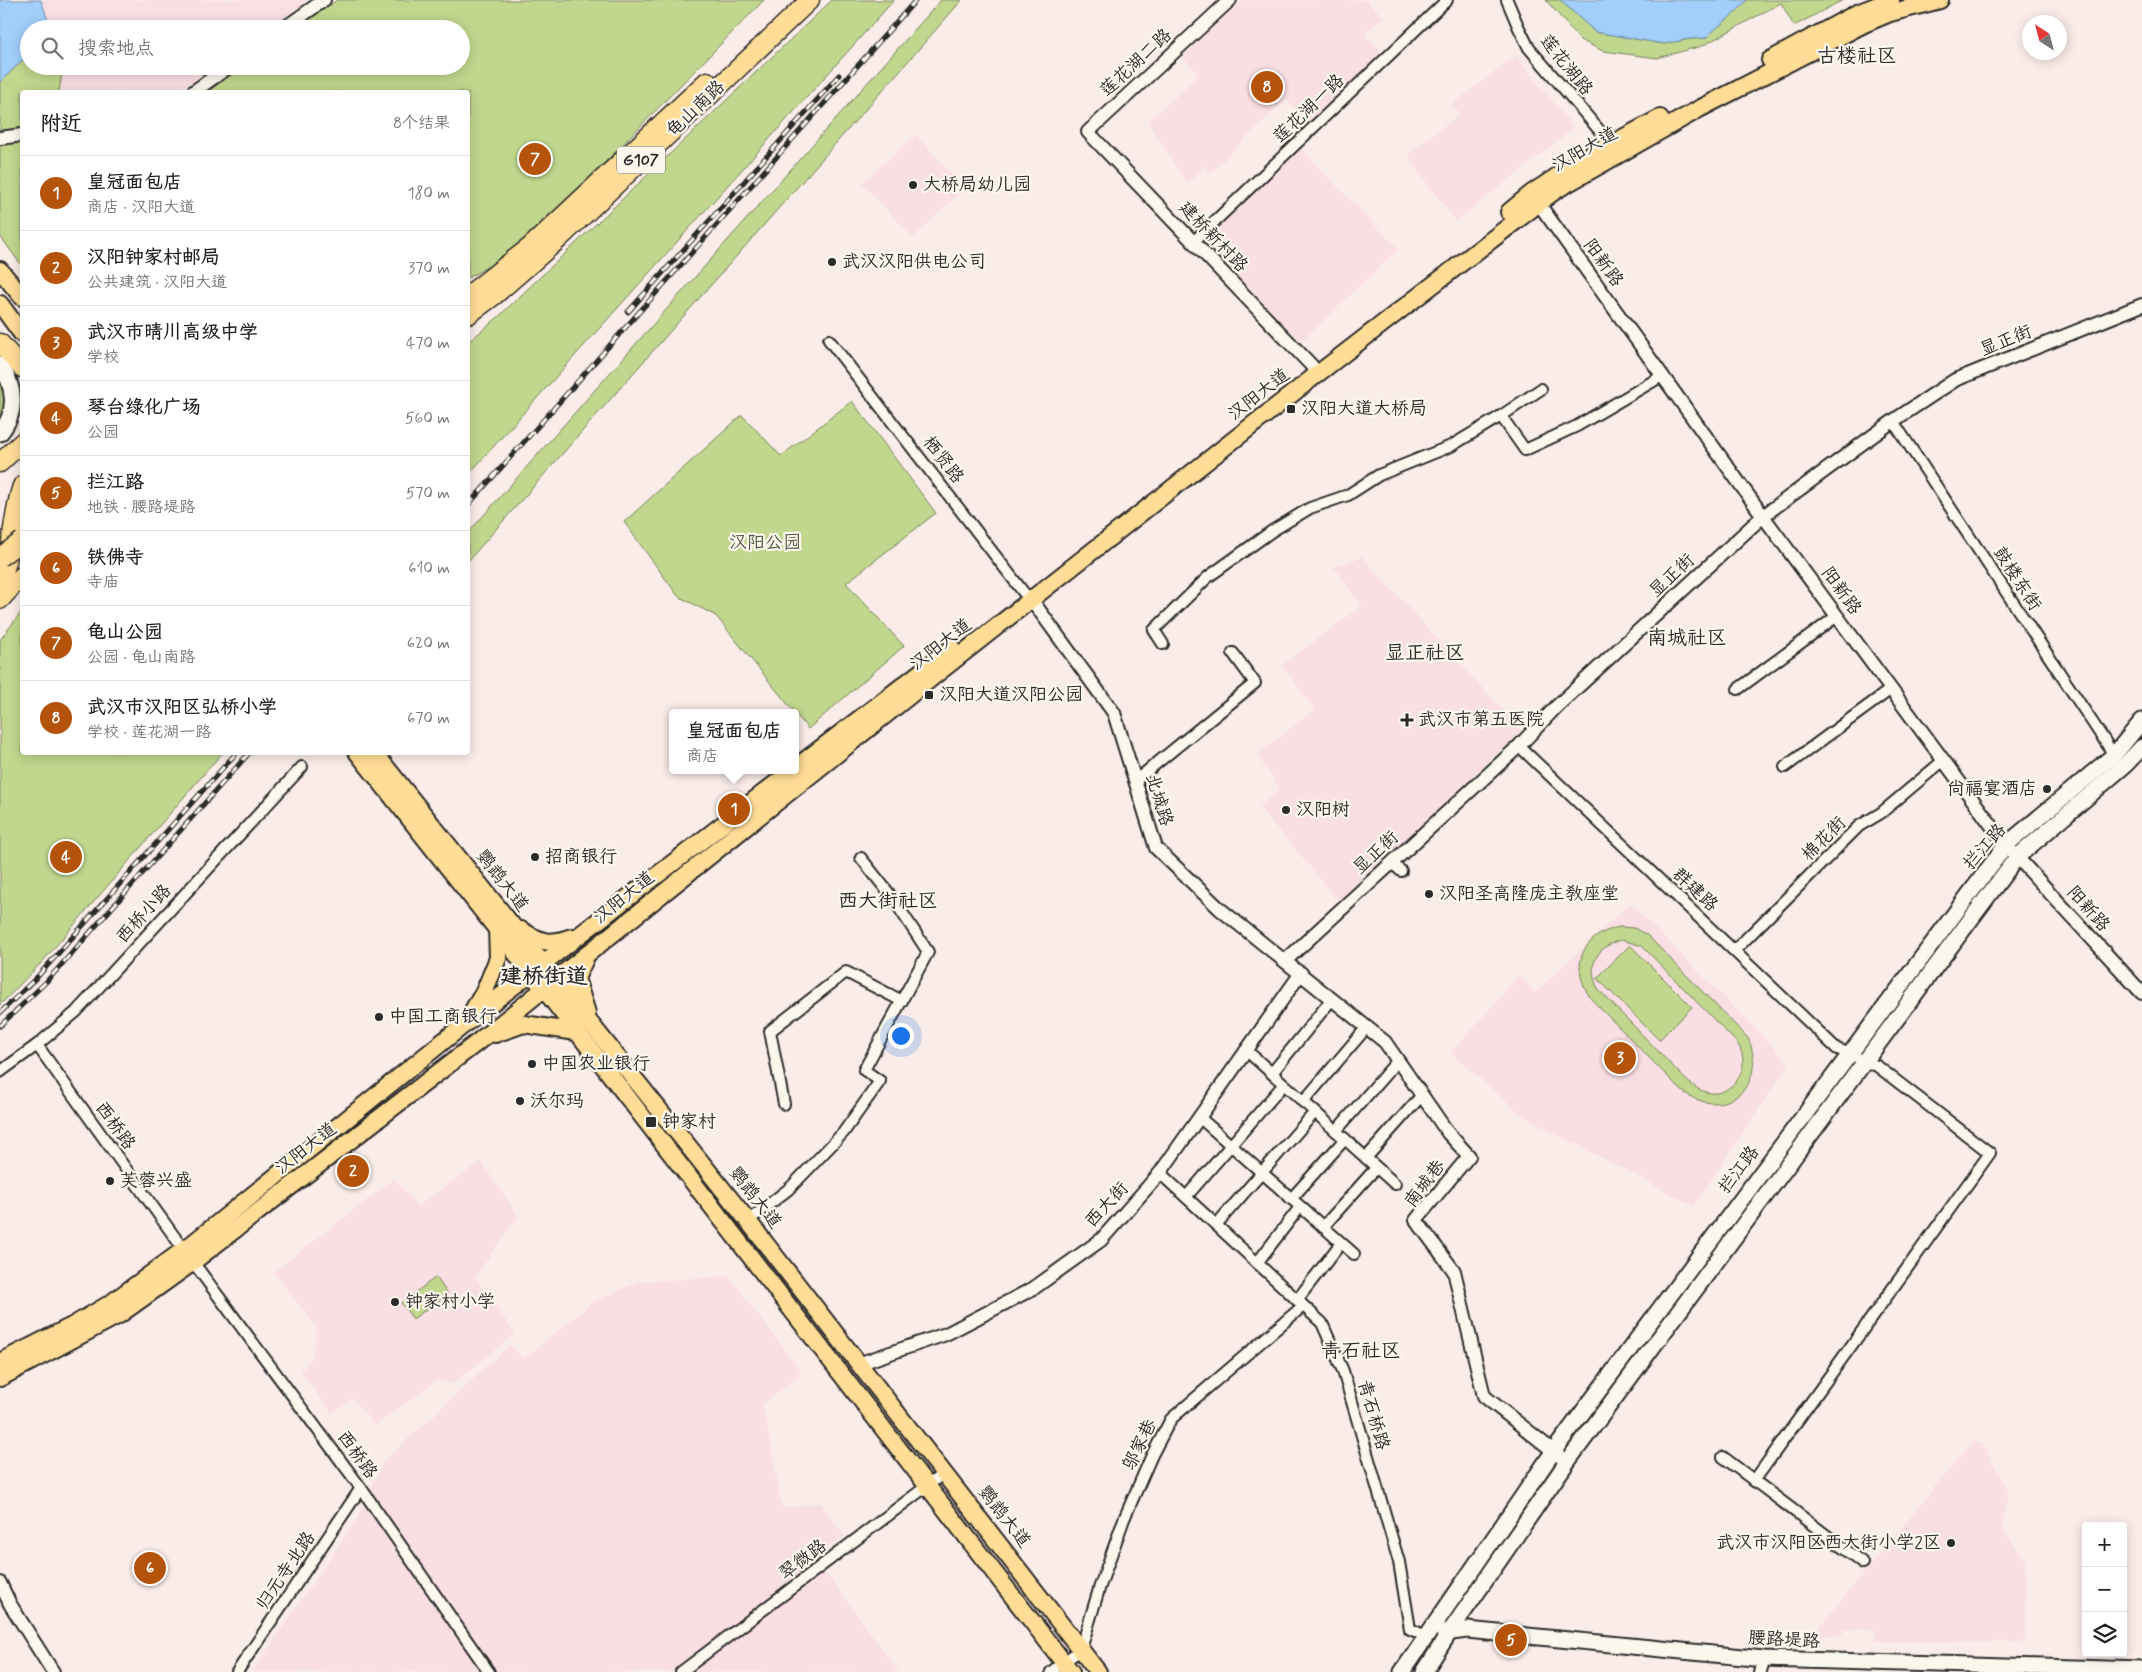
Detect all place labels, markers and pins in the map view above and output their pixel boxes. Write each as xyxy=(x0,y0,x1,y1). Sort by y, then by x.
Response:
pin: 8 xyxy=(1251,68,1283,106)
pin: 7 xyxy=(519,140,551,178)
place label: 大桥局幼儿园 xyxy=(923,173,1031,197)
marker: 大桥局幼儿园 xyxy=(907,179,919,191)
place label: 武汉汉阳供电公司 xyxy=(842,250,986,274)
marker: 武汉汉阳供电公司 xyxy=(826,256,838,268)
place label: 汉阳大道大桥局 xyxy=(1301,397,1427,421)
marker: 汉阳大道大桥局 xyxy=(1285,403,1297,415)
place label: 汉阳大道汉阳公园 xyxy=(939,683,1083,707)
marker: 汉阳大道汉阳公园 xyxy=(923,689,935,701)
place label: 武汉市第五医院 xyxy=(1418,708,1544,732)
marker: 武汉市第五医院 xyxy=(1400,713,1414,727)
place label: 尚福宴酒店 xyxy=(1947,777,2037,801)
marker: 尚福宴酒店 xyxy=(2041,783,2053,795)
pin: 1 xyxy=(718,790,750,828)
place label: 汉阳树 xyxy=(1296,798,1350,822)
marker: 汉阳树 xyxy=(1280,804,1292,816)
pin: 4 xyxy=(50,838,82,876)
place label: 招商银行 xyxy=(545,845,617,869)
marker: 招商银行 xyxy=(529,851,541,863)
place label: 汉阳圣高隆庞主教座堂 xyxy=(1439,882,1619,906)
marker: 汉阳圣高隆庞主教座堂 xyxy=(1423,888,1435,900)
place label: 中国工商银行 xyxy=(389,1005,497,1029)
marker: 中国工商银行 xyxy=(373,1011,385,1023)
pin: 3 xyxy=(1604,1039,1636,1077)
place label: 中国农业银行 xyxy=(542,1052,650,1076)
marker: 中国农业银行 xyxy=(526,1058,538,1070)
place label: 沃尔玛 xyxy=(530,1089,584,1113)
marker: 沃尔玛 xyxy=(514,1095,526,1107)
place label: 钟家村 xyxy=(662,1110,716,1134)
marker: 钟家村 xyxy=(644,1115,658,1129)
pin: 2 xyxy=(337,1152,369,1190)
place label: 芙蓉兴盛 xyxy=(120,1169,192,1193)
marker: 芙蓉兴盛 xyxy=(104,1175,116,1187)
place label: 钟家村小学 xyxy=(405,1290,495,1314)
marker: 钟家村小学 xyxy=(389,1296,401,1308)
place label: 武汉市汉阳区西大街小学2区 xyxy=(1716,1531,1941,1555)
marker: 武汉市汉阳区西大街小学2区 xyxy=(1945,1537,1957,1549)
pin: 6 xyxy=(134,1549,166,1587)
pin: 5 xyxy=(1495,1621,1527,1659)

